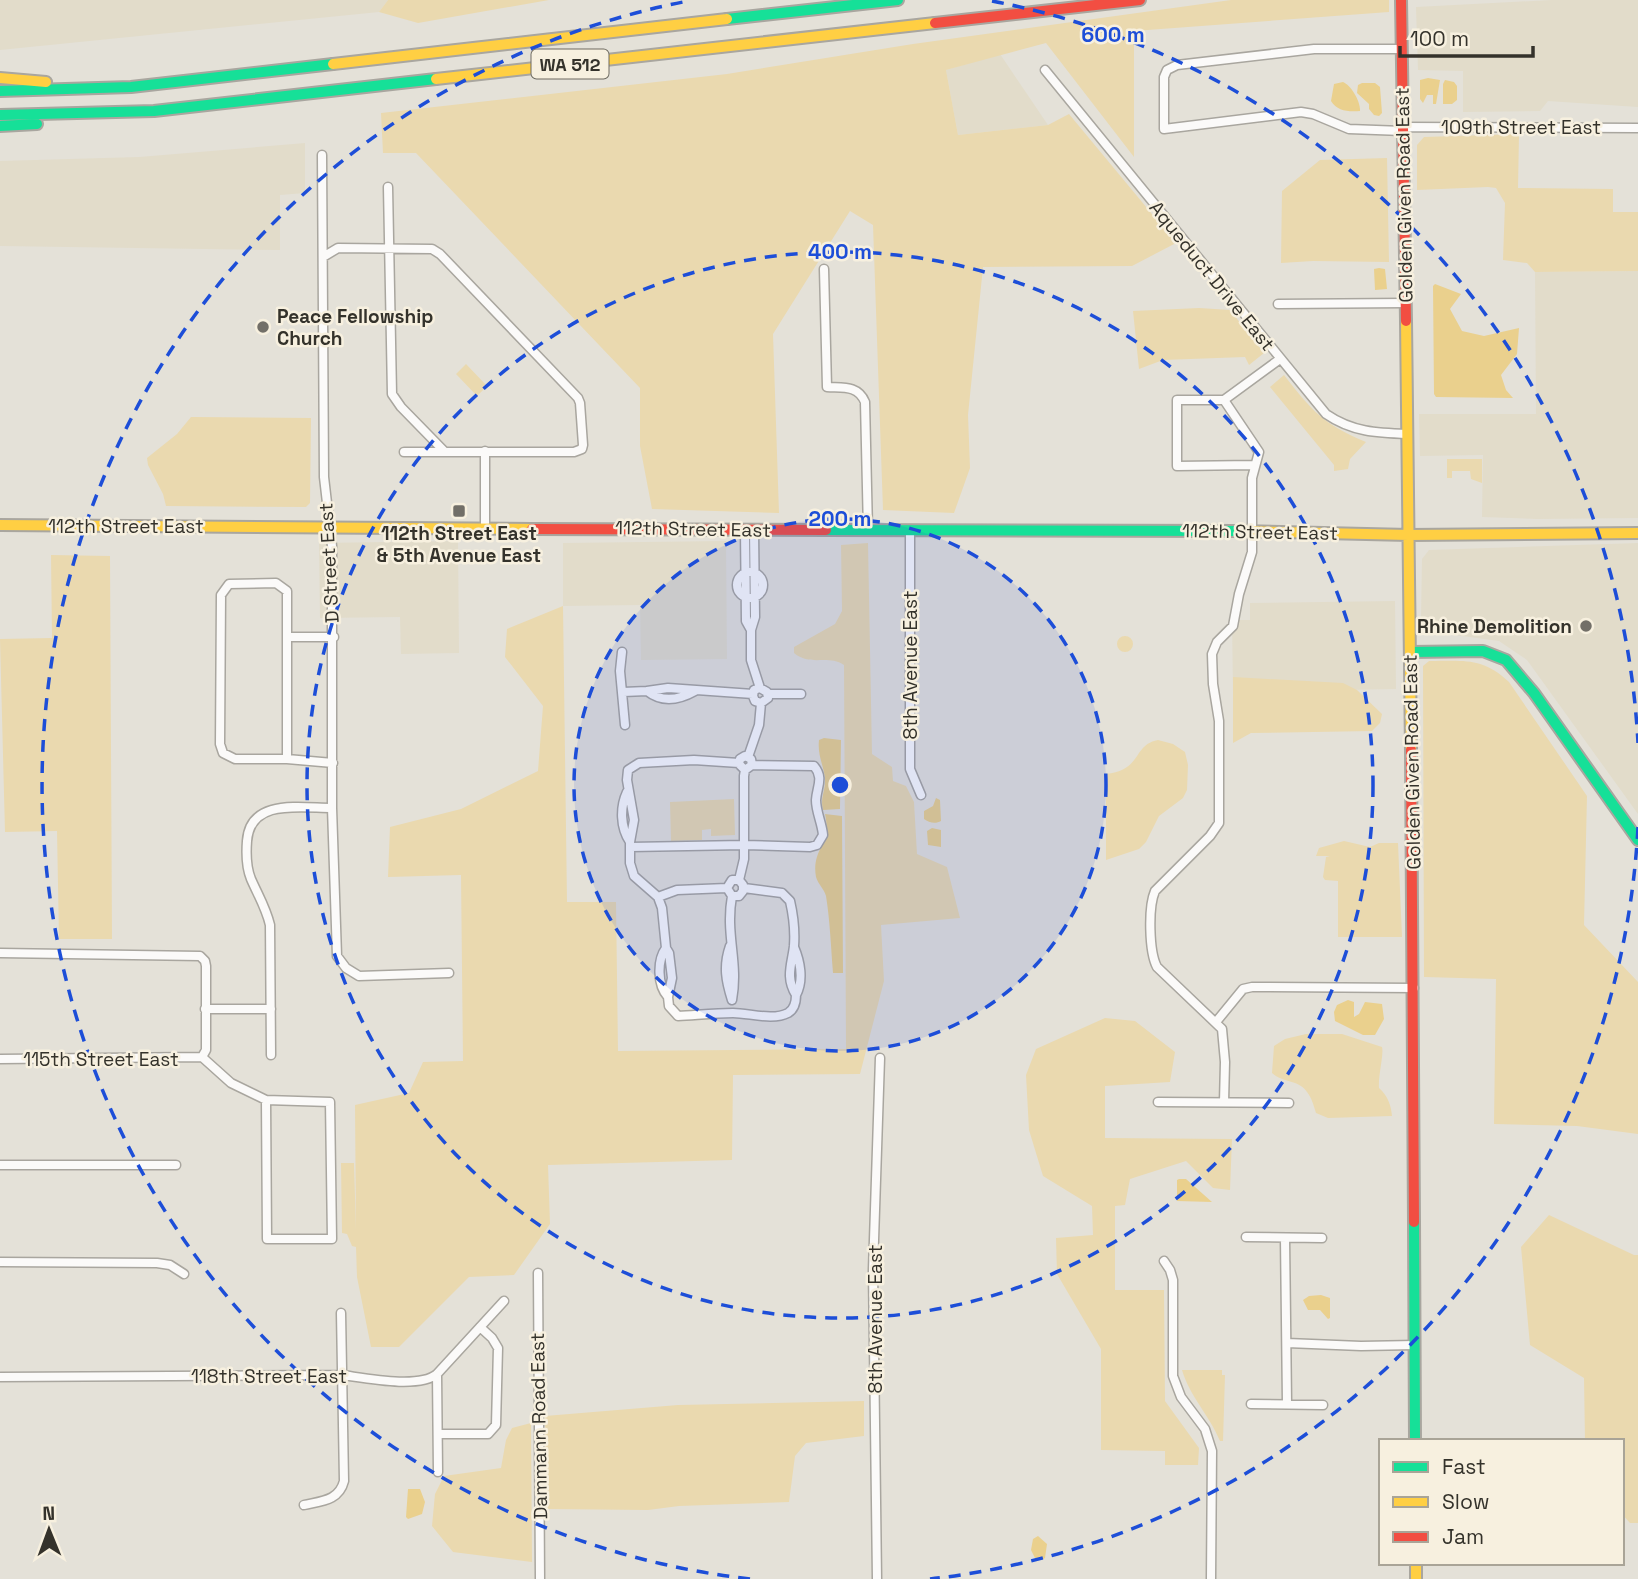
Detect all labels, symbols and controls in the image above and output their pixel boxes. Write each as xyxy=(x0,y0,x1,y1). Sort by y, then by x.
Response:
scale bar xyxy=(1400,14,1533,58)
text: 600 m xyxy=(1081,21,1145,48)
text: 100 m xyxy=(1410,25,1469,52)
road number: WA 512 xyxy=(532,50,608,78)
street label: Golden Given Road East xyxy=(1390,87,1418,303)
street label: 109th Street East xyxy=(1441,115,1601,140)
street label: Aqueduct Drive East xyxy=(1144,196,1280,356)
text: 400 m xyxy=(808,238,872,265)
place label: Peace Fellowship Church xyxy=(277,304,433,351)
marker: Peace Fellowship Church xyxy=(255,319,271,335)
street label: D Street East xyxy=(313,502,345,624)
marker: 112th Street East & 5th Avenue East xyxy=(451,503,467,519)
text: 200 m xyxy=(809,505,871,532)
street label: 112th Street East xyxy=(48,514,204,539)
street label: 112th Street East xyxy=(615,515,771,543)
street label: 112th Street East xyxy=(1182,518,1338,546)
place label: 112th Street East & 5th Avenue East xyxy=(377,521,541,568)
street label: 8th Avenue East xyxy=(898,591,923,739)
place label: Rhine Demolition xyxy=(1417,614,1572,639)
marker: Rhine Demolition xyxy=(1578,618,1594,634)
street label: Golden Given Road East xyxy=(1398,654,1426,870)
centre of rings xyxy=(828,773,852,797)
street label: 115th Street East xyxy=(23,1047,179,1072)
street label: 8th Avenue East xyxy=(863,1245,888,1393)
street label: Dammann Road East xyxy=(525,1332,553,1520)
street label: 118th Street East xyxy=(191,1364,347,1389)
legend xyxy=(1379,1439,1624,1565)
text: Fast xyxy=(1442,1453,1486,1480)
text: Slow xyxy=(1442,1488,1490,1515)
north arrow xyxy=(14,1495,84,1565)
text: N xyxy=(42,1501,55,1526)
text: Jam xyxy=(1442,1523,1484,1550)

